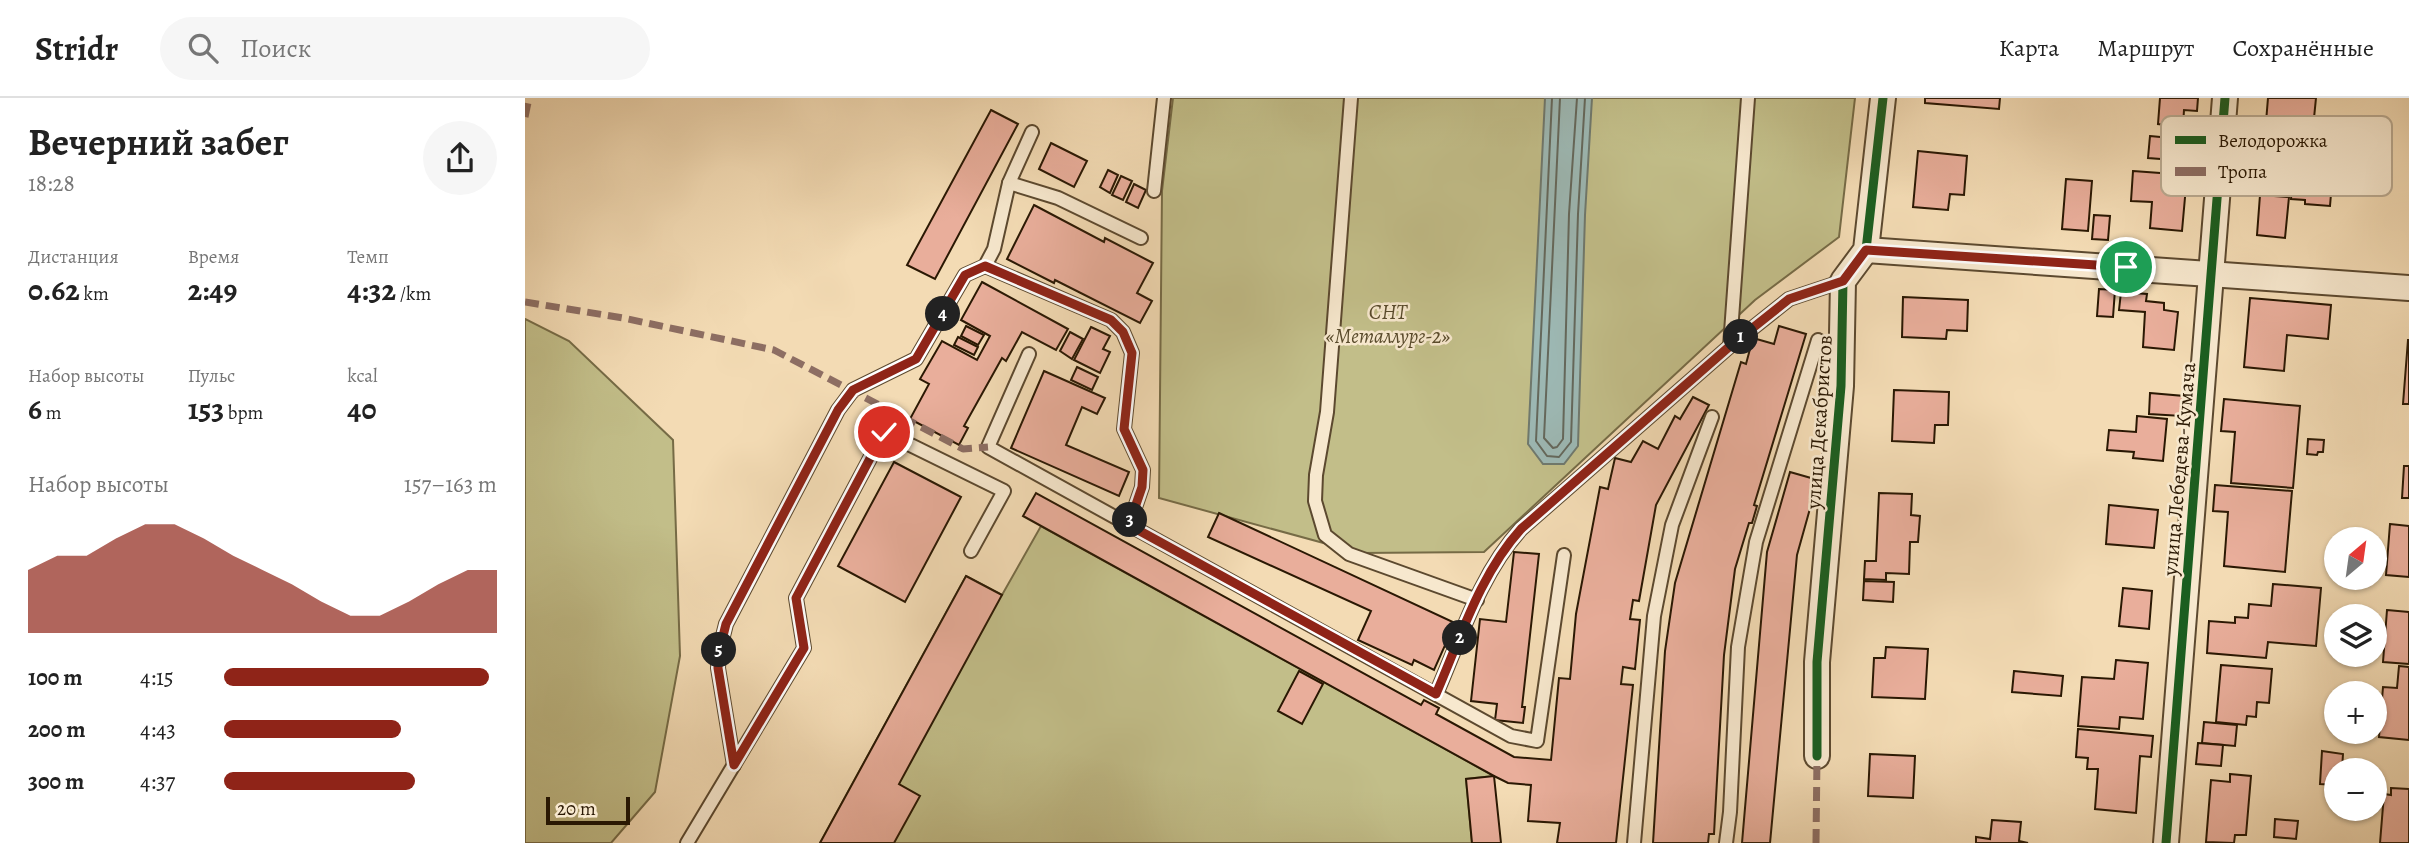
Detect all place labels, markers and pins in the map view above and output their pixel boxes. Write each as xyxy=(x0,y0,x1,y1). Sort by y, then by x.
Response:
pin xyxy=(2096,237,2156,297)
pin: 4 xyxy=(925,296,961,332)
pin: 1 xyxy=(1723,320,1759,354)
pin xyxy=(854,402,914,462)
pin: 3 xyxy=(1113,502,1147,538)
pin: 2 xyxy=(1443,620,1478,656)
pin: 5 xyxy=(701,632,737,668)

